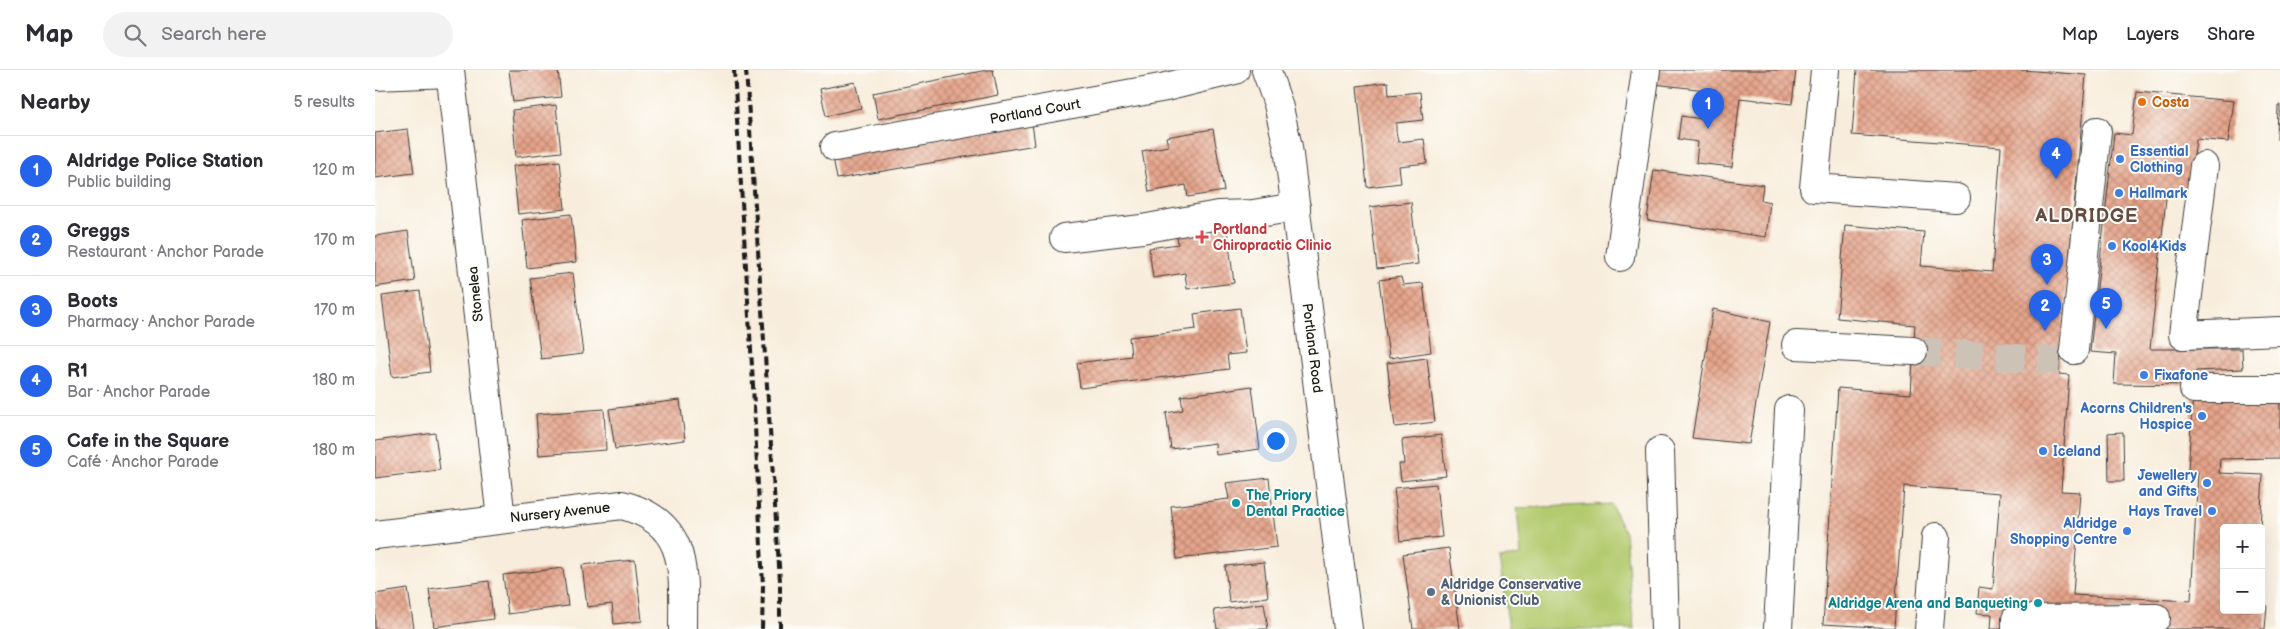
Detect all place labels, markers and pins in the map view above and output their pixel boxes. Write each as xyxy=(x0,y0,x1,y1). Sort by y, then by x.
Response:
pin: 1 xyxy=(1692,88,1724,129)
place label: Costa xyxy=(2152,94,2189,111)
marker: Costa xyxy=(2136,96,2148,108)
pin: 4 xyxy=(2040,138,2072,179)
place label: Essential Clothing xyxy=(2130,143,2188,176)
marker: Essential Clothing xyxy=(2114,153,2126,165)
place label: Hallmark xyxy=(2129,185,2188,202)
marker: Hallmark xyxy=(2113,187,2125,199)
place label: Portland Chiropractic Clinic xyxy=(1213,221,1332,254)
marker: Portland Chiropractic Clinic xyxy=(1195,230,1209,244)
place label: Kool4Kids xyxy=(2122,238,2186,255)
marker: Kool4Kids xyxy=(2106,240,2118,252)
pin: 3 xyxy=(2031,244,2063,285)
pin: 5 xyxy=(2090,288,2122,329)
pin: 2 xyxy=(2029,290,2061,331)
place label: Fixafone xyxy=(2154,367,2208,384)
marker: Fixafone xyxy=(2138,369,2150,381)
place label: Acorns Children's Hospice xyxy=(2079,400,2192,433)
marker: Acorns Children's Hospice xyxy=(2196,410,2208,422)
place label: Iceland xyxy=(2053,443,2101,460)
marker: Iceland xyxy=(2037,445,2049,457)
place label: Jewellery and Gifts xyxy=(2138,467,2198,500)
marker: Jewellery and Gifts xyxy=(2201,477,2213,489)
place label: The Priory Dental Practice xyxy=(1246,487,1345,520)
marker: The Priory Dental Practice xyxy=(1230,497,1242,509)
place label: Hays Travel xyxy=(2128,503,2202,520)
marker: Hays Travel xyxy=(2206,505,2218,517)
place label: Aldridge Shopping Centre xyxy=(2010,515,2117,548)
marker: Aldridge Shopping Centre xyxy=(2121,525,2133,537)
place label: Aldridge Conservative & Unionist Club xyxy=(1440,576,1581,609)
marker: Aldridge Conservative & Unionist Club xyxy=(1425,586,1437,598)
place label: Aldridge Arena and Banqueting xyxy=(1827,595,2028,612)
marker: Aldridge Arena and Banqueting xyxy=(2032,597,2044,609)

